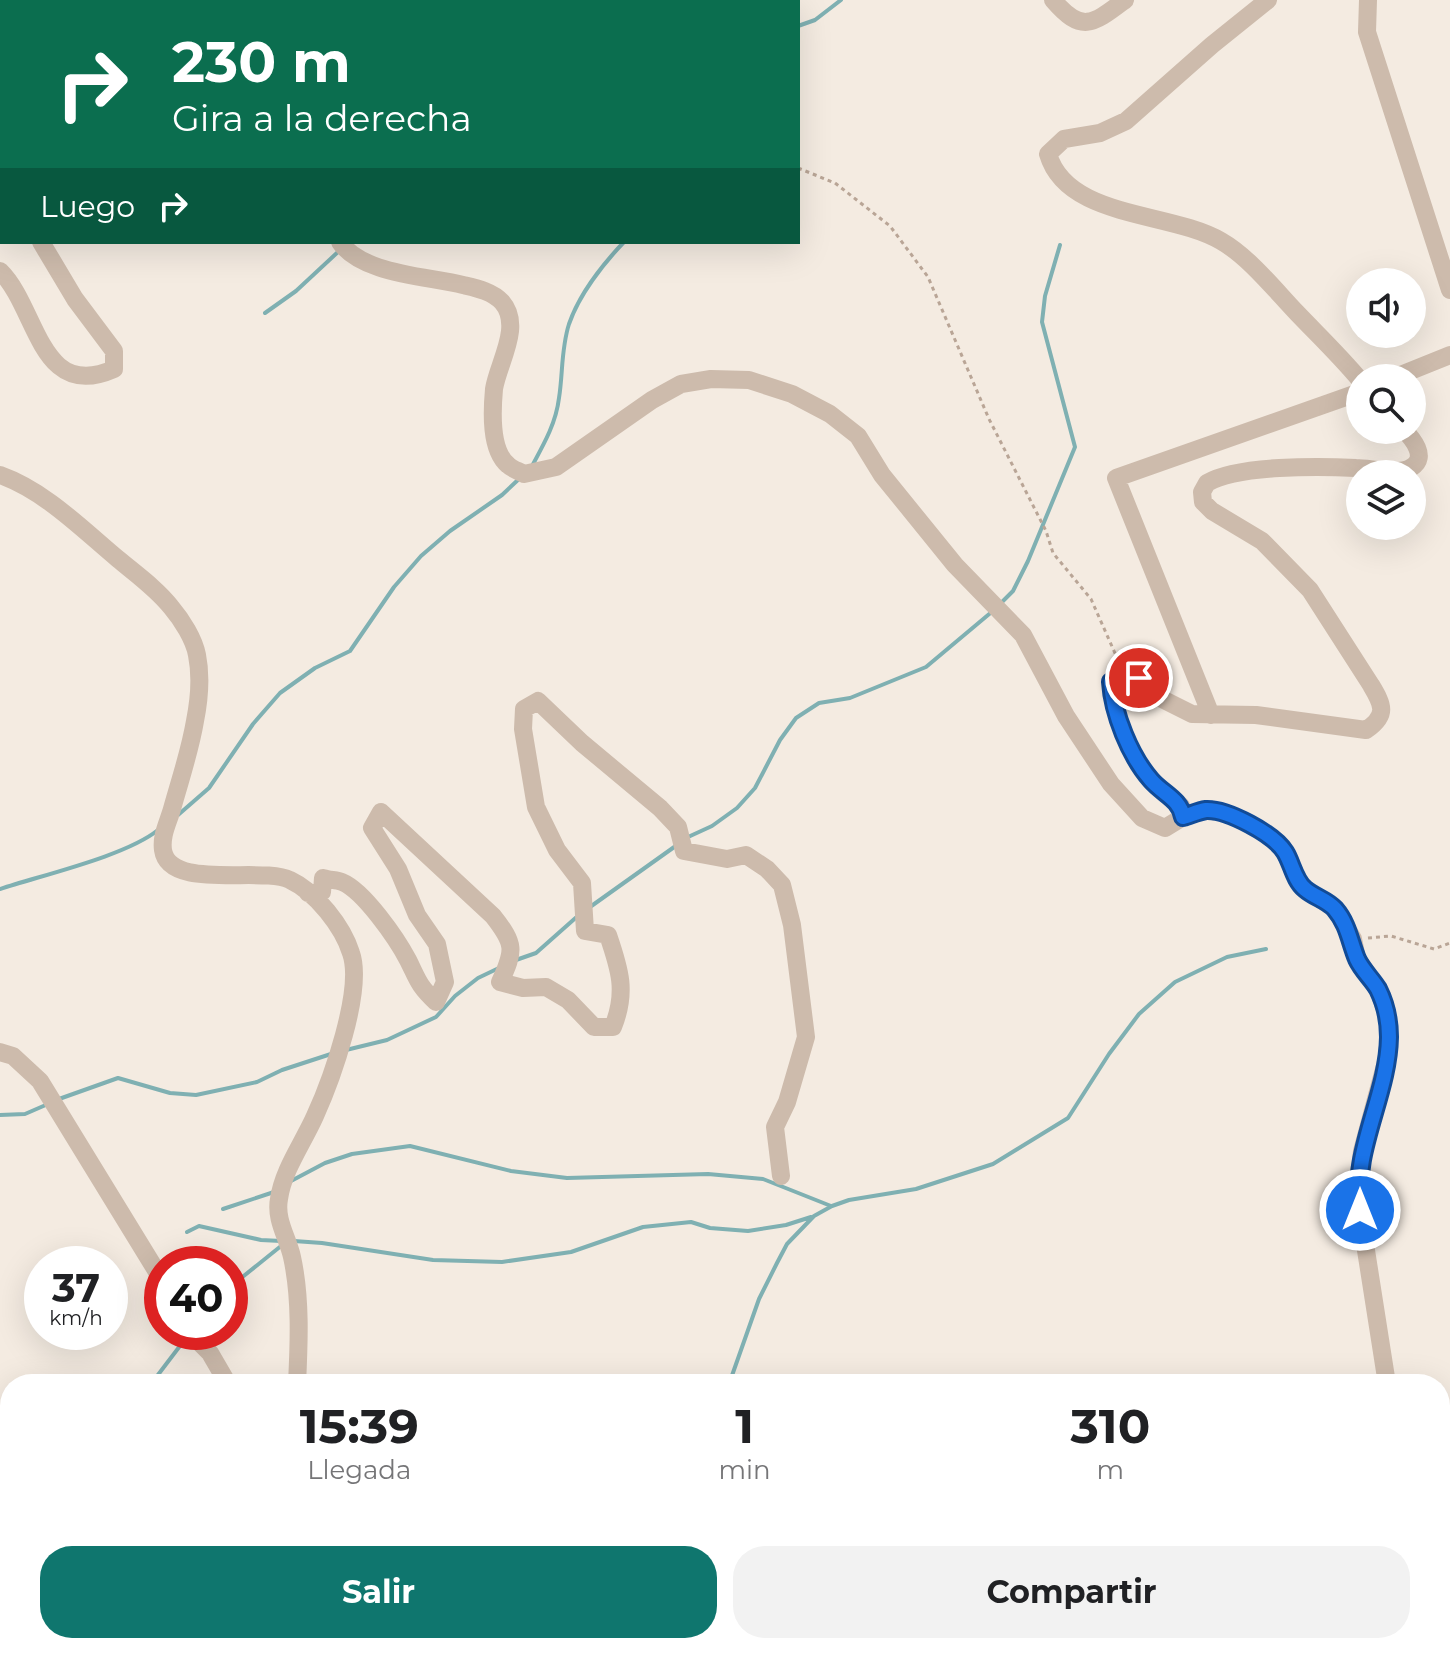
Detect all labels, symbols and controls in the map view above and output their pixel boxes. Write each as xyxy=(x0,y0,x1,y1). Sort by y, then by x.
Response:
text: 230 m xyxy=(172,28,351,96)
icon: right xyxy=(40,32,144,136)
text: Gira a la derecha xyxy=(172,96,472,140)
icon: right xyxy=(151,184,195,228)
text: Luego xyxy=(40,188,135,225)
map controls xyxy=(1346,268,1426,540)
button: sound xyxy=(1346,268,1426,348)
button: search xyxy=(1346,364,1426,444)
button: layers xyxy=(1346,460,1426,540)
pin xyxy=(1105,644,1173,712)
icon: arrive xyxy=(1117,656,1161,700)
position arrow xyxy=(1318,1168,1402,1252)
speed limit sign: 40 xyxy=(144,1246,248,1350)
text: 37 xyxy=(52,1263,100,1312)
text: km/h xyxy=(49,1306,103,1330)
text: 15:39 xyxy=(300,1397,419,1455)
text: 1 xyxy=(735,1397,754,1455)
text: 310 xyxy=(1070,1397,1150,1455)
text: Llegada xyxy=(307,1454,411,1486)
text: min xyxy=(718,1454,771,1486)
text: m xyxy=(1097,1454,1124,1486)
button: Salir xyxy=(40,1546,717,1638)
button: Compartir xyxy=(733,1546,1410,1638)

